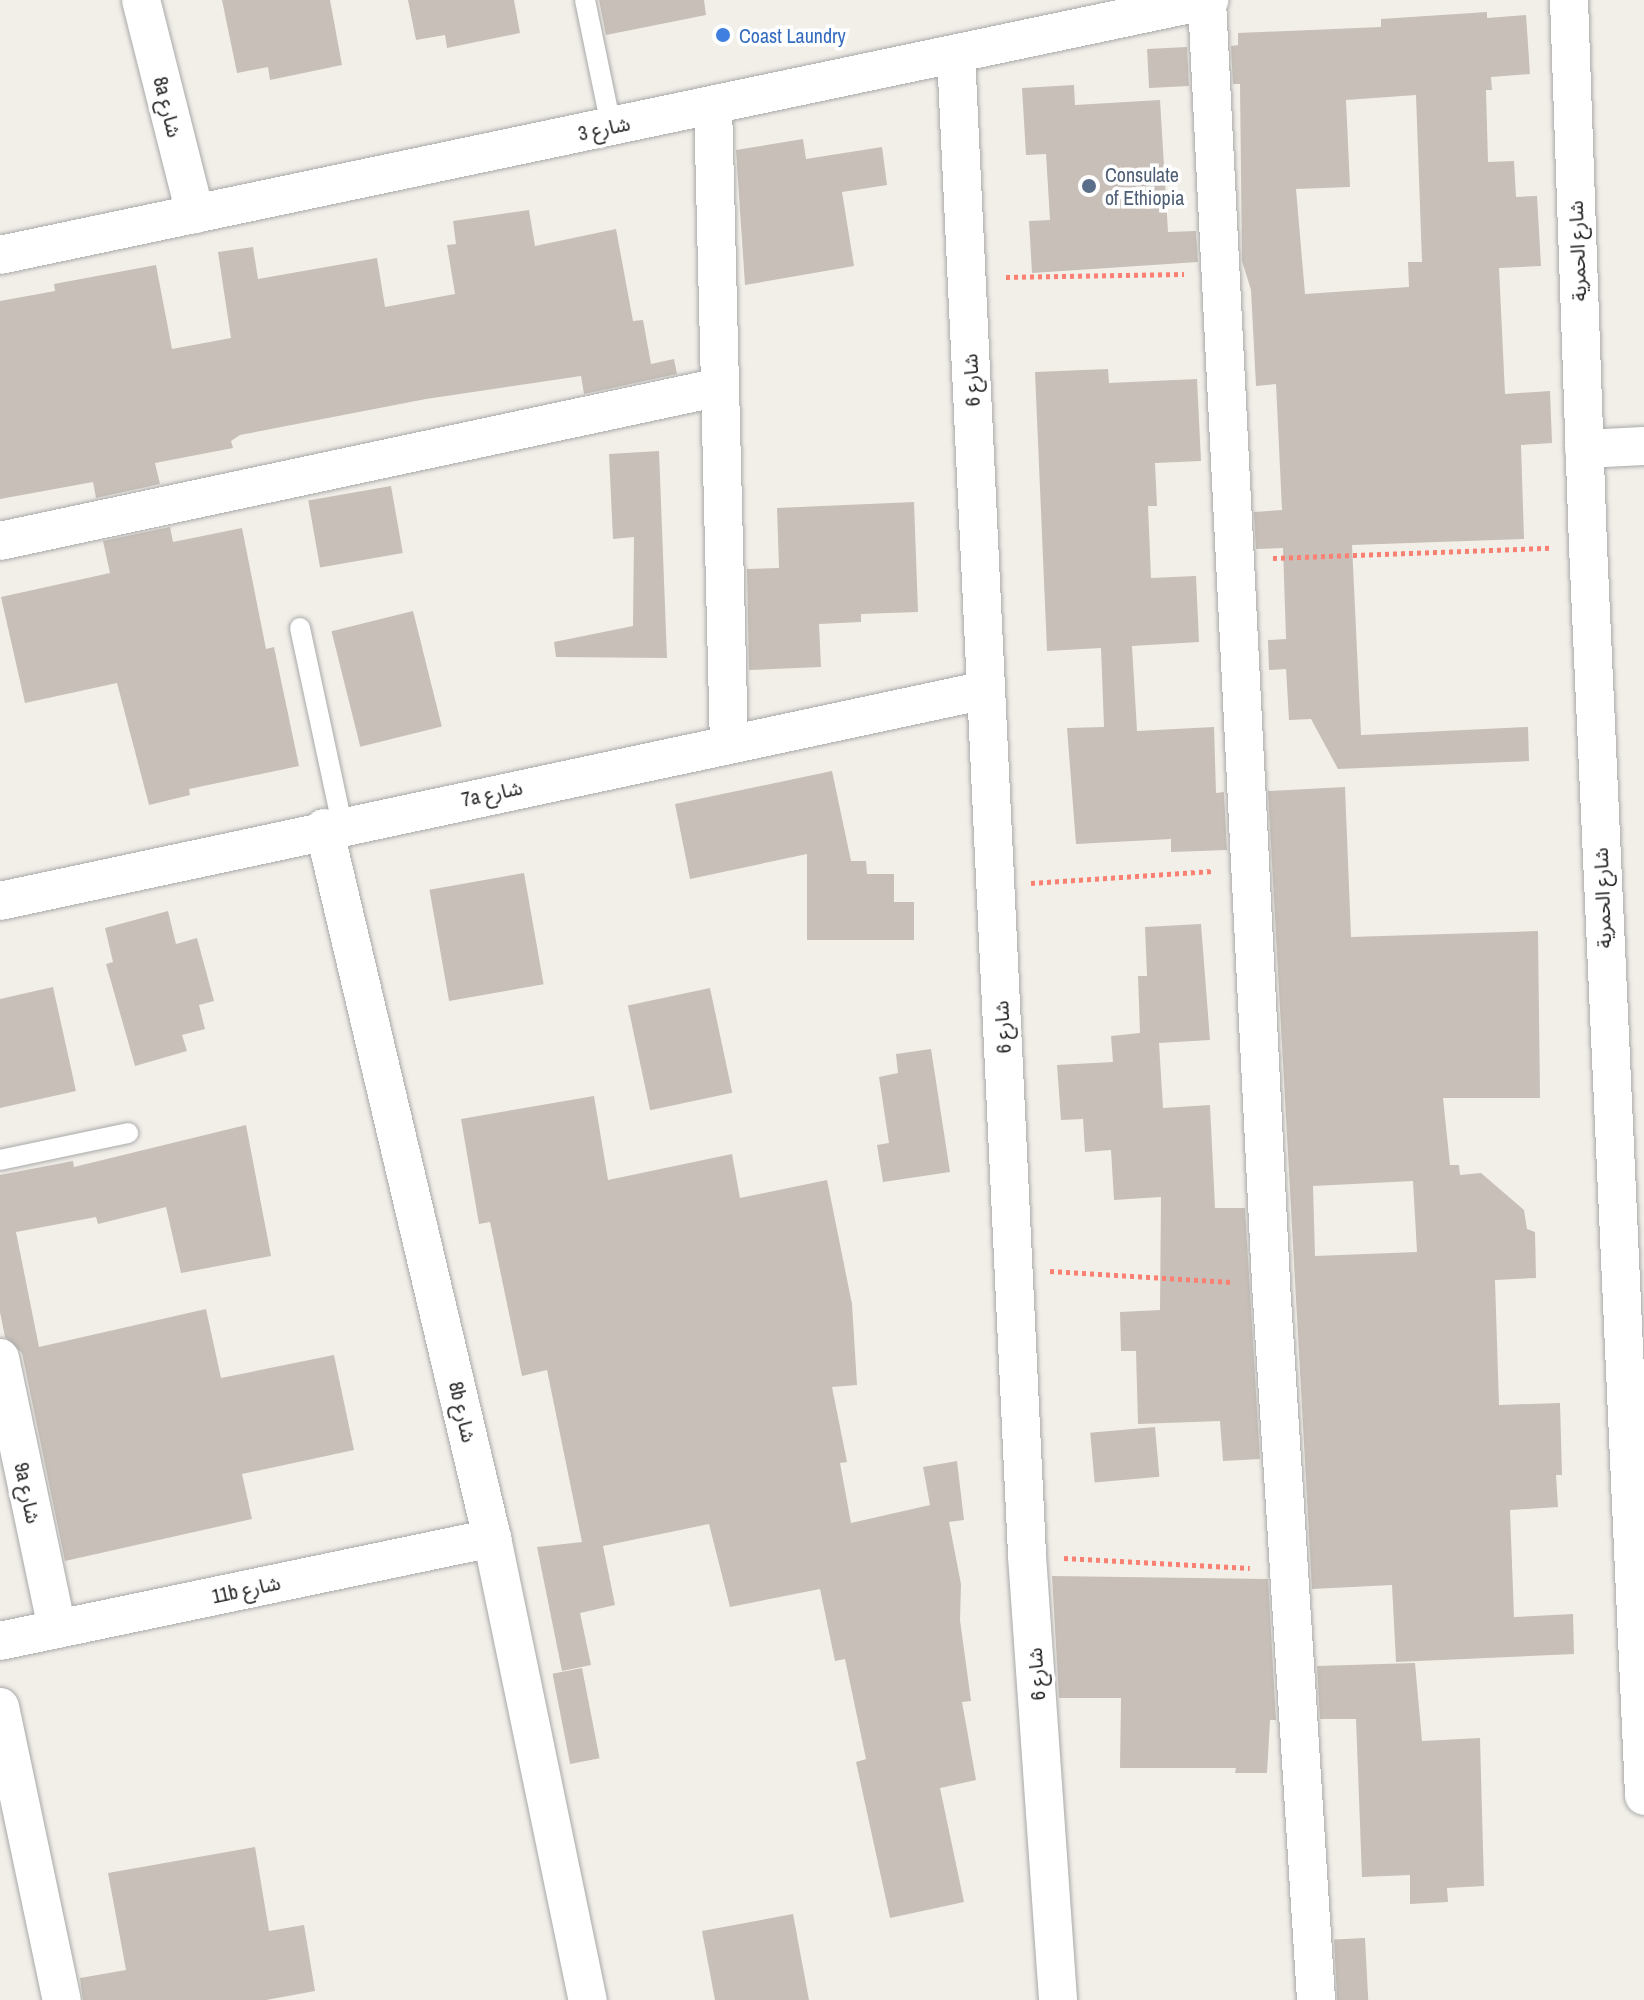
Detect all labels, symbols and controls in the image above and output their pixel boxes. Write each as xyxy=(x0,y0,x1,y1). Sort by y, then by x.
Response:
place label: Coast Laundry xyxy=(739,23,846,47)
marker: Coast Laundry xyxy=(714,26,732,44)
street label: 8a شارع xyxy=(149,74,187,140)
street label: شارع 3 xyxy=(576,111,632,145)
place label: Consulate of Ethiopia xyxy=(1105,162,1184,209)
marker: Consulate of Ethiopia xyxy=(1080,177,1098,195)
street label: شارع الحمرية xyxy=(1563,200,1591,302)
street label: شارع 6 xyxy=(958,353,984,407)
street label: 7a شارع xyxy=(459,775,525,811)
street label: شارع الحمرية xyxy=(1588,847,1616,949)
street label: شارع 6 xyxy=(989,1000,1015,1054)
street label: 8b شارع xyxy=(444,1379,482,1445)
street label: 9a شارع xyxy=(10,1460,46,1526)
street label: 11b شارع xyxy=(209,1570,283,1608)
street label: شارع 6 xyxy=(1022,1647,1050,1701)

